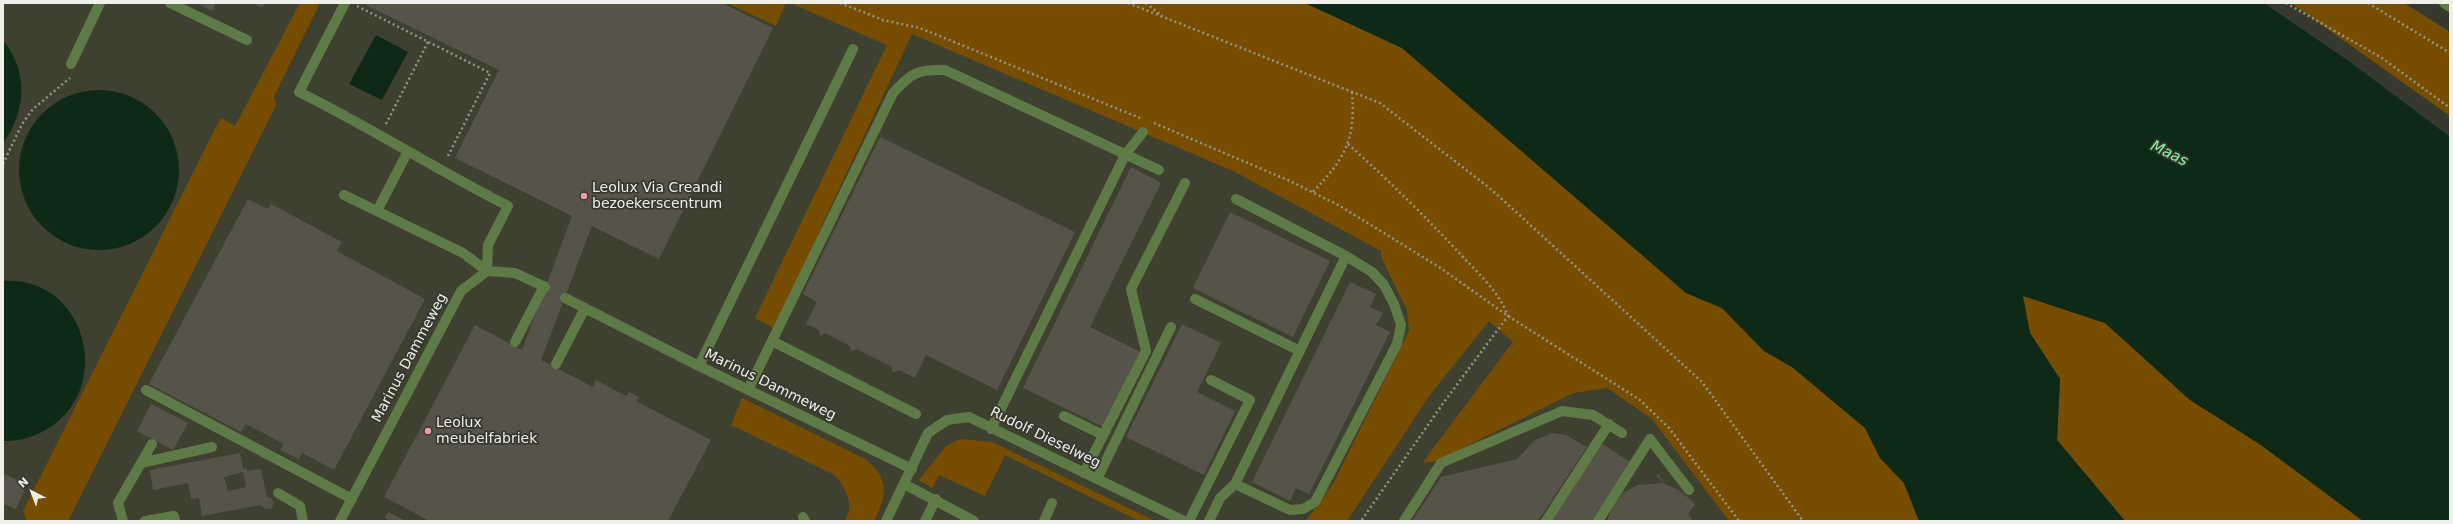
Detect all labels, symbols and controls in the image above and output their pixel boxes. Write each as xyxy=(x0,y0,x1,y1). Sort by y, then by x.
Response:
water label: Maas xyxy=(2147,137,2191,171)
place label: Leolux Via Creandi bezoekerscentrum xyxy=(592,180,722,212)
marker: Leolux Via Creandi bezoekerscentrum xyxy=(579,191,589,201)
street label: Marinus Dammeweg xyxy=(369,290,451,426)
street label: Marinus Dammeweg xyxy=(702,346,838,424)
street label: Rudolf Dieselweg xyxy=(987,404,1103,472)
place label: Leolux meubelfabriek xyxy=(436,415,537,448)
marker: Leolux meubelfabriek xyxy=(423,426,433,436)
north arrow xyxy=(12,472,52,512)
text: N xyxy=(16,475,31,491)

